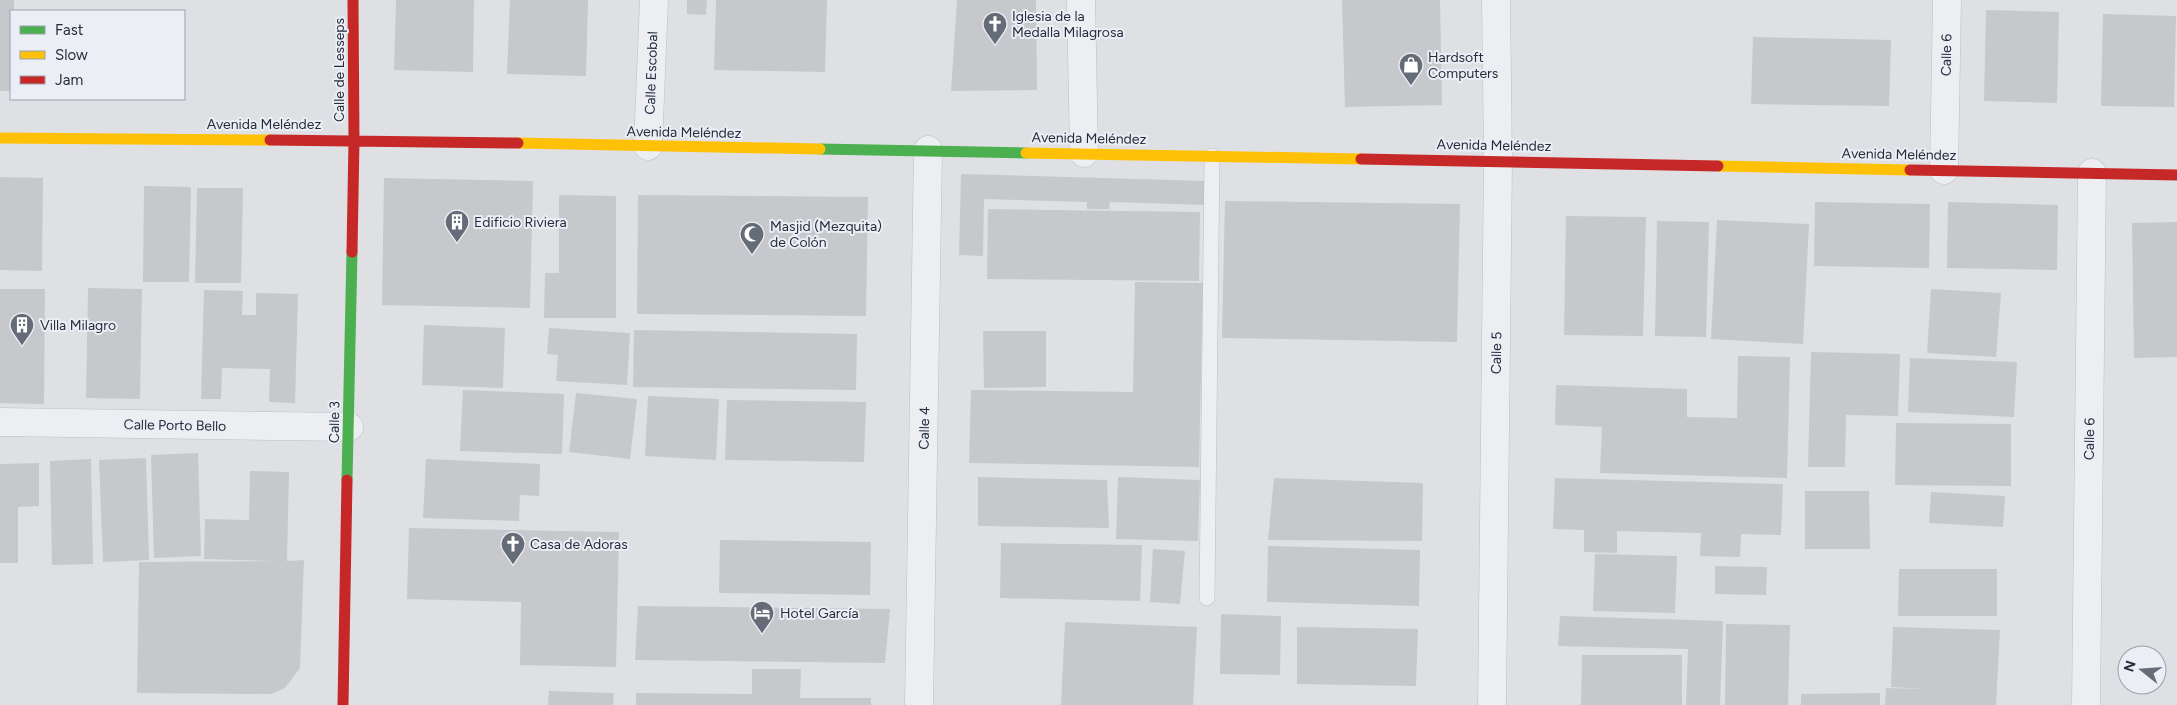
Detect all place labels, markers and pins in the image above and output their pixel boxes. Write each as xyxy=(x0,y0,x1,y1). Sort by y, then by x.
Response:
place label: Iglesia de la Medalla Milagrosa xyxy=(1012,8,1124,41)
church icon: Iglesia de la Medalla Milagrosa xyxy=(982,11,1008,45)
place label: Hardsoft Computers xyxy=(1428,49,1498,82)
shop icon: Hardsoft Computers xyxy=(1398,52,1424,86)
building icon: Edificio Riviera xyxy=(444,209,470,243)
place label: Edificio Riviera xyxy=(474,214,567,231)
place label: Masjid (Mezquita) de Colón xyxy=(770,218,882,251)
mosque icon: Masjid (Mezquita) de Colón xyxy=(739,221,765,255)
building icon: Villa Milagro xyxy=(9,312,35,346)
place label: Villa Milagro xyxy=(40,317,116,334)
church icon: Casa de Adoras xyxy=(500,531,526,565)
place label: Casa de Adoras xyxy=(530,536,628,553)
hotel icon: Hotel García xyxy=(749,600,775,634)
place label: Hotel García xyxy=(780,605,859,622)

